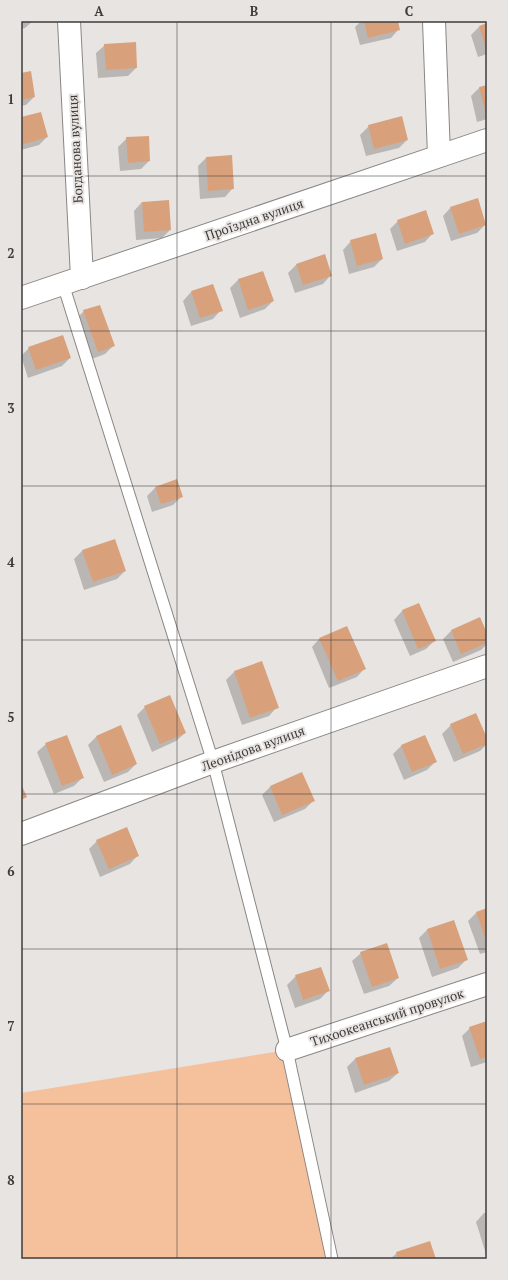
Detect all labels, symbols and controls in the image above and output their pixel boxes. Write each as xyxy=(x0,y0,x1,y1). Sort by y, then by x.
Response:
text: A xyxy=(94,2,104,20)
text: B xyxy=(250,2,258,20)
text: C xyxy=(405,2,413,20)
text: 1 xyxy=(7,90,15,108)
street label: Богданова вулиця xyxy=(63,94,87,204)
street label: Проїздна вулиця xyxy=(203,194,306,244)
text: 2 xyxy=(7,244,15,262)
text: 3 xyxy=(7,399,15,417)
text: 4 xyxy=(7,553,15,571)
text: 5 xyxy=(7,708,15,726)
street label: Леонідова вулиця xyxy=(198,721,307,775)
text: 6 xyxy=(7,862,15,880)
street label: Тихоокеанський провулок xyxy=(308,983,467,1050)
text: 7 xyxy=(7,1017,15,1035)
text: 8 xyxy=(7,1171,15,1189)

